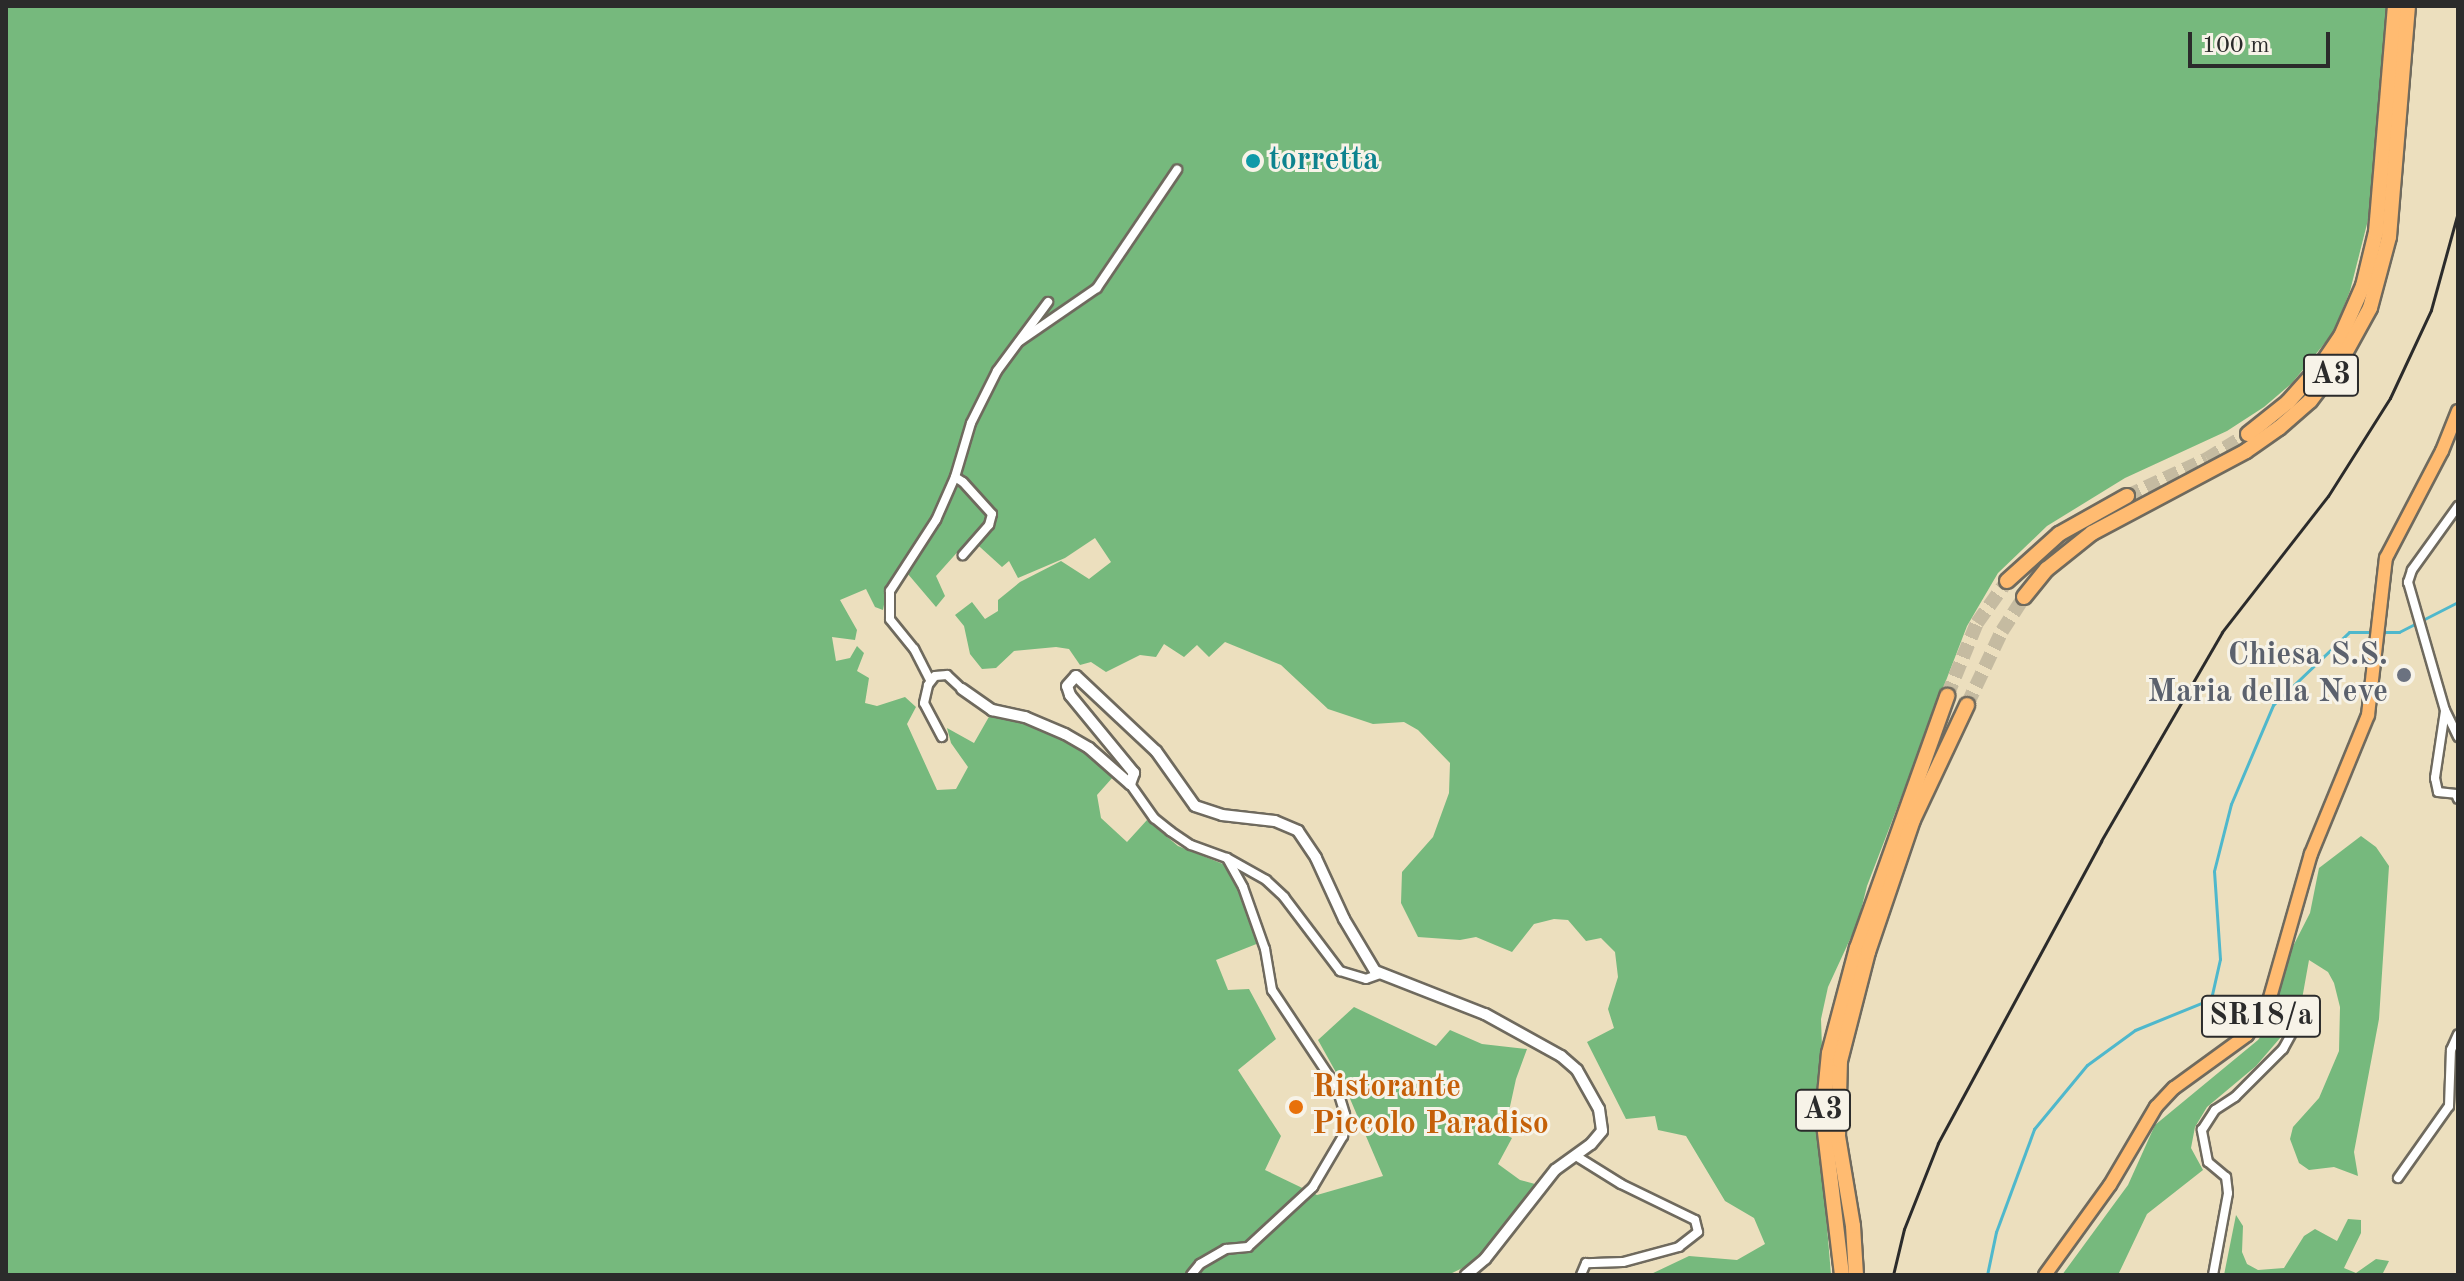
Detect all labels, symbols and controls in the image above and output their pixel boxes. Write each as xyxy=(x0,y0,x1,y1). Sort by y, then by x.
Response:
scale bar xyxy=(2192,16,2334,66)
text: 100 m xyxy=(2202,34,2270,58)
place label: torretta xyxy=(1269,142,1379,180)
marker: torretta xyxy=(1244,152,1262,170)
road number: A3 xyxy=(2301,349,2361,401)
place label: Chiesa S.S. Maria della Neve xyxy=(2148,638,2388,713)
marker: Chiesa S.S. Maria della Neve xyxy=(2395,666,2413,684)
road number: SR18/a xyxy=(2199,990,2323,1042)
place label: Ristorante Piccolo Paradiso xyxy=(1312,1070,1549,1145)
road number: A3 xyxy=(1793,1084,1853,1136)
marker: Ristorante Piccolo Paradiso xyxy=(1287,1098,1305,1116)

